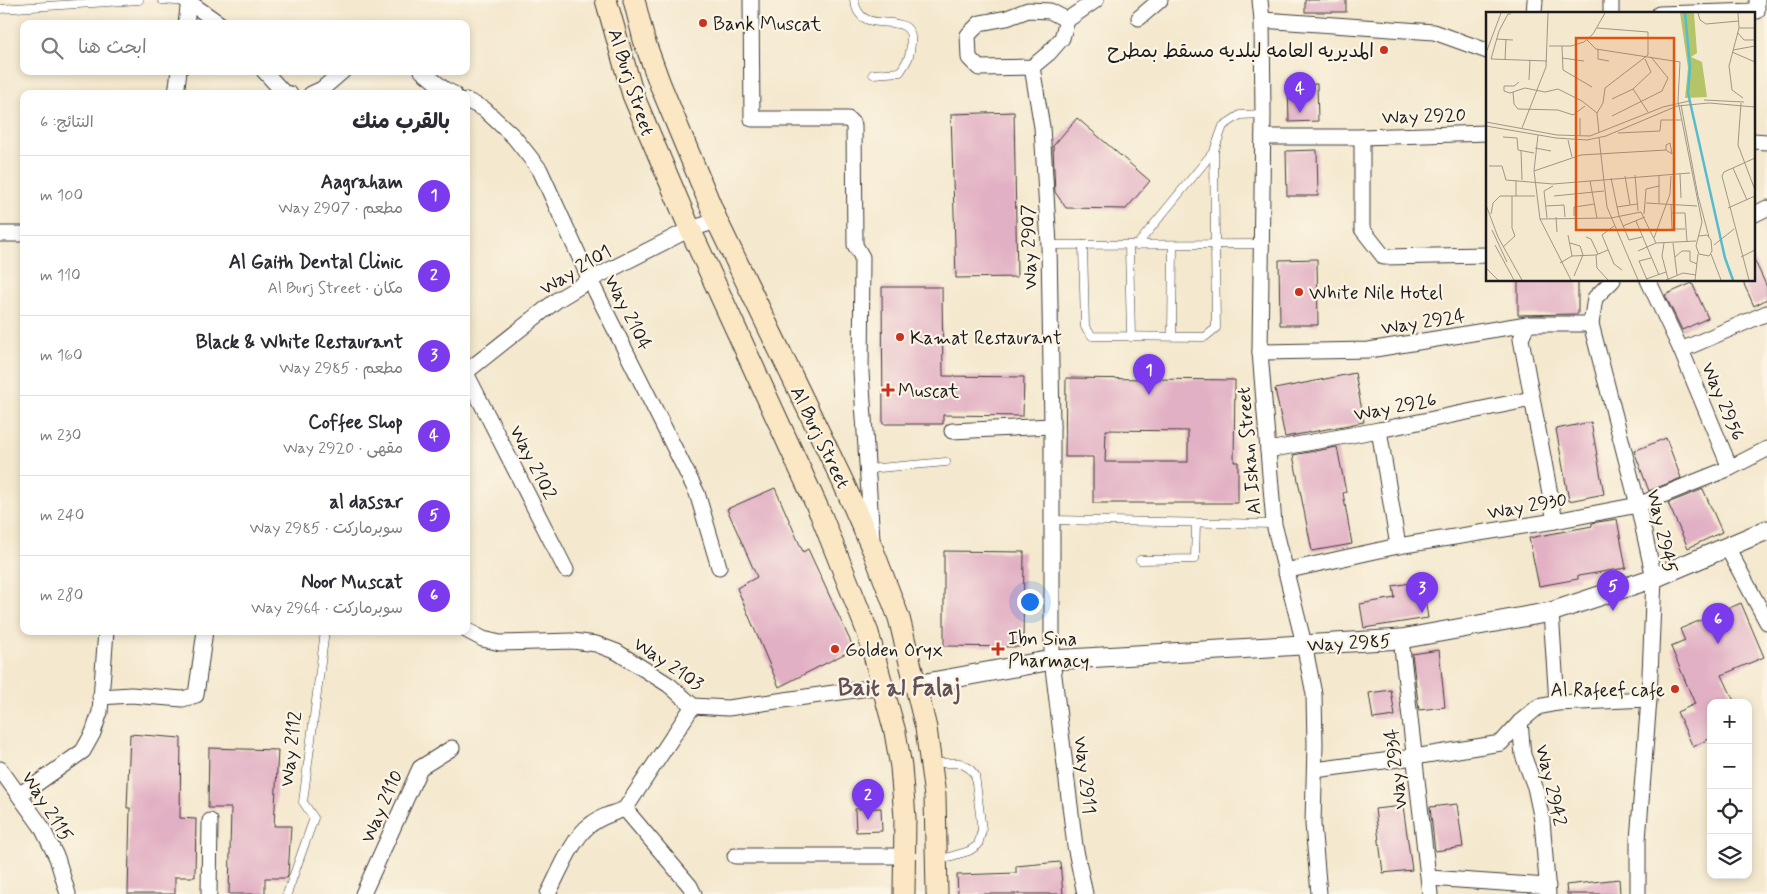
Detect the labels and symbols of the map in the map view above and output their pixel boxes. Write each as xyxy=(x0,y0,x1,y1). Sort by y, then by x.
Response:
place label: Bank Muscat xyxy=(713,12,821,37)
inset map xyxy=(1486,12,1754,281)
marker: Bank Muscat xyxy=(697,17,709,29)
street label: Al Burj Street xyxy=(602,26,660,139)
place label: المديريه العامه لبلديه مسقط بمطرح xyxy=(1107,39,1374,64)
marker: المديريه العامه لبلديه مسقط بمطرح xyxy=(1378,44,1390,56)
pin: 4 xyxy=(1284,72,1316,113)
street label: Way 2920 xyxy=(1381,103,1467,130)
street label: Way 2907 xyxy=(1016,204,1043,290)
street label: Way 2101 xyxy=(535,239,616,301)
street label: Way 2104 xyxy=(598,271,657,355)
place label: White Nile Hotel xyxy=(1309,281,1443,306)
marker: White Nile Hotel xyxy=(1293,286,1305,298)
street label: Way 2924 xyxy=(1379,303,1467,341)
place label: Kamat Restaurant xyxy=(910,326,1062,351)
marker: Kamat Restaurant xyxy=(894,331,906,343)
pin: 1 xyxy=(1133,354,1165,395)
street label: Way 2956 xyxy=(1695,359,1750,445)
place label: Muscat xyxy=(898,379,959,404)
street label: Al Burj Street xyxy=(784,382,855,493)
marker: Muscat xyxy=(882,384,894,396)
street label: Al Iskan Street xyxy=(1231,386,1268,516)
street label: Way 2926 xyxy=(1352,387,1439,428)
street label: Way 2102 xyxy=(503,421,562,504)
street label: Way 2930 xyxy=(1485,487,1569,526)
street label: Way 2945 xyxy=(1640,487,1683,576)
pin: 5 xyxy=(1597,570,1629,611)
pin: 3 xyxy=(1406,572,1438,613)
your location xyxy=(1017,589,1043,615)
pin: 6 xyxy=(1702,603,1734,644)
place label: Ibn Sina Pharmacy xyxy=(1008,627,1089,674)
street label: Way 2985 xyxy=(1306,629,1392,658)
street label: Way 2103 xyxy=(628,632,708,697)
place label: Golden Oryx xyxy=(845,638,943,663)
marker: Golden Oryx xyxy=(829,643,841,655)
marker: Ibn Sina Pharmacy xyxy=(992,643,1004,655)
district label: Bait al Falaj xyxy=(838,673,960,705)
place label: Al Rafeef cafe xyxy=(1550,678,1665,703)
marker: Al Rafeef cafe xyxy=(1669,683,1681,695)
street label: Way 2112 xyxy=(274,710,309,788)
street label: Way 2934 xyxy=(1379,727,1414,811)
street label: Way 2911 xyxy=(1067,735,1102,816)
street label: Way 2942 xyxy=(1529,742,1572,829)
street label: Way 2110 xyxy=(355,766,410,847)
street label: Way 2115 xyxy=(15,767,78,847)
pin: 2 xyxy=(852,779,884,820)

